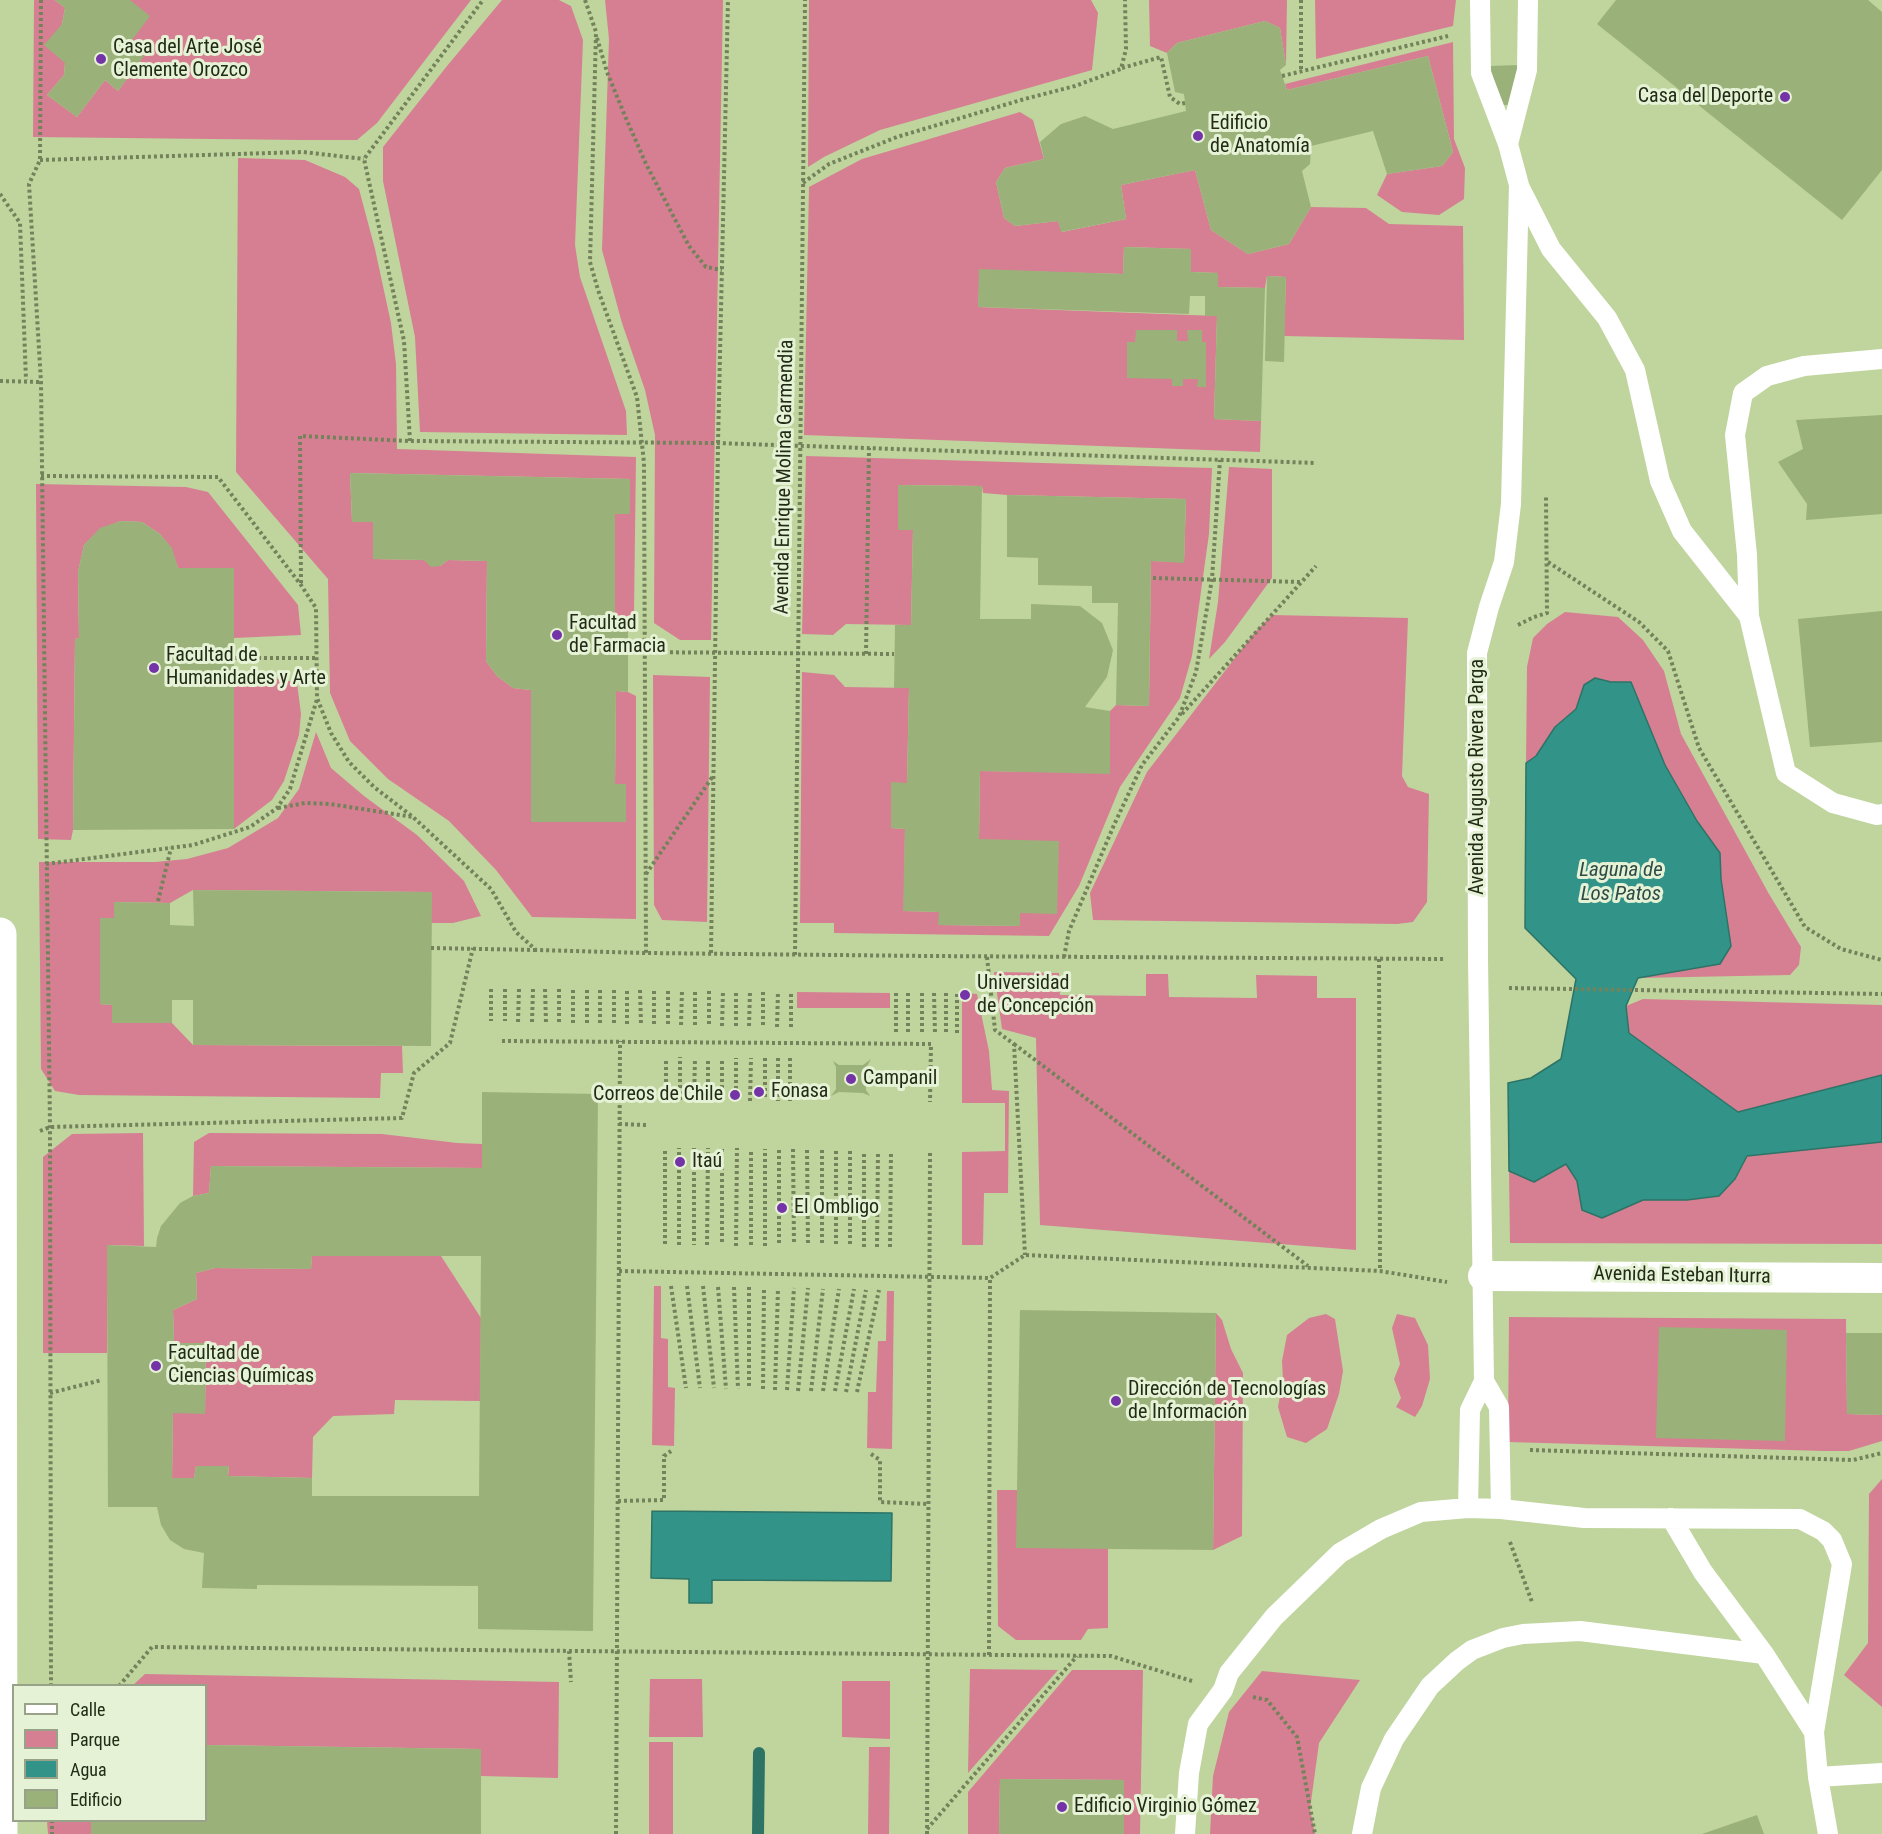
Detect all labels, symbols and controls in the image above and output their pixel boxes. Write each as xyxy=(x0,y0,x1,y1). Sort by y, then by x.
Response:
place label: Casa del Arte José Clemente Orozco xyxy=(113,36,262,83)
marker: Casa del Arte José Clemente Orozco xyxy=(94,52,108,66)
place label: Casa del Deporte xyxy=(1638,85,1773,109)
marker: Casa del Deporte xyxy=(1778,90,1792,104)
place label: Edificio de Anatomía xyxy=(1210,112,1310,159)
marker: Edificio de Anatomía xyxy=(1191,129,1205,143)
street label: Avenida Enrique Molina Garmendia xyxy=(771,339,799,615)
place label: Facultad de Farmacia xyxy=(569,612,666,659)
marker: Facultad de Farmacia xyxy=(550,628,564,642)
place label: Facultad de Humanidades y Arte xyxy=(166,644,326,691)
street label: Avenida Augusto Rivera Parga xyxy=(1466,659,1490,895)
marker: Facultad de Humanidades y Arte xyxy=(147,661,161,675)
water label: Laguna de Los Patos xyxy=(1579,858,1663,908)
place label: Universidad de Concepción xyxy=(977,972,1094,1019)
marker: Universidad de Concepción xyxy=(958,988,972,1002)
place label: Campanil xyxy=(863,1067,937,1091)
marker: Campanil xyxy=(844,1072,858,1086)
place label: Fonasa xyxy=(771,1080,828,1104)
place label: Correos de Chile xyxy=(593,1083,723,1107)
marker: Fonasa xyxy=(752,1085,766,1099)
marker: Correos de Chile xyxy=(728,1088,742,1102)
place label: Itaú xyxy=(692,1150,722,1174)
marker: Itaú xyxy=(673,1155,687,1169)
place label: El Ombligo xyxy=(794,1196,879,1220)
marker: El Ombligo xyxy=(775,1201,789,1215)
street label: Avenida Esteban Iturra xyxy=(1593,1262,1771,1290)
place label: Facultad de Ciencias Químicas xyxy=(168,1342,314,1389)
marker: Facultad de Ciencias Químicas xyxy=(149,1359,163,1373)
place label: Dirección de Tecnologías de Información xyxy=(1128,1378,1326,1425)
marker: Dirección de Tecnologías de Información xyxy=(1109,1394,1123,1408)
legend xyxy=(12,1684,207,1822)
text: Calle xyxy=(70,1699,106,1720)
text: Parque xyxy=(70,1729,120,1750)
text: Agua xyxy=(70,1759,107,1780)
text: Edificio xyxy=(70,1789,122,1810)
place label: Edificio Virginio Gómez xyxy=(1074,1795,1257,1819)
marker: Edificio Virginio Gómez xyxy=(1055,1800,1069,1814)

